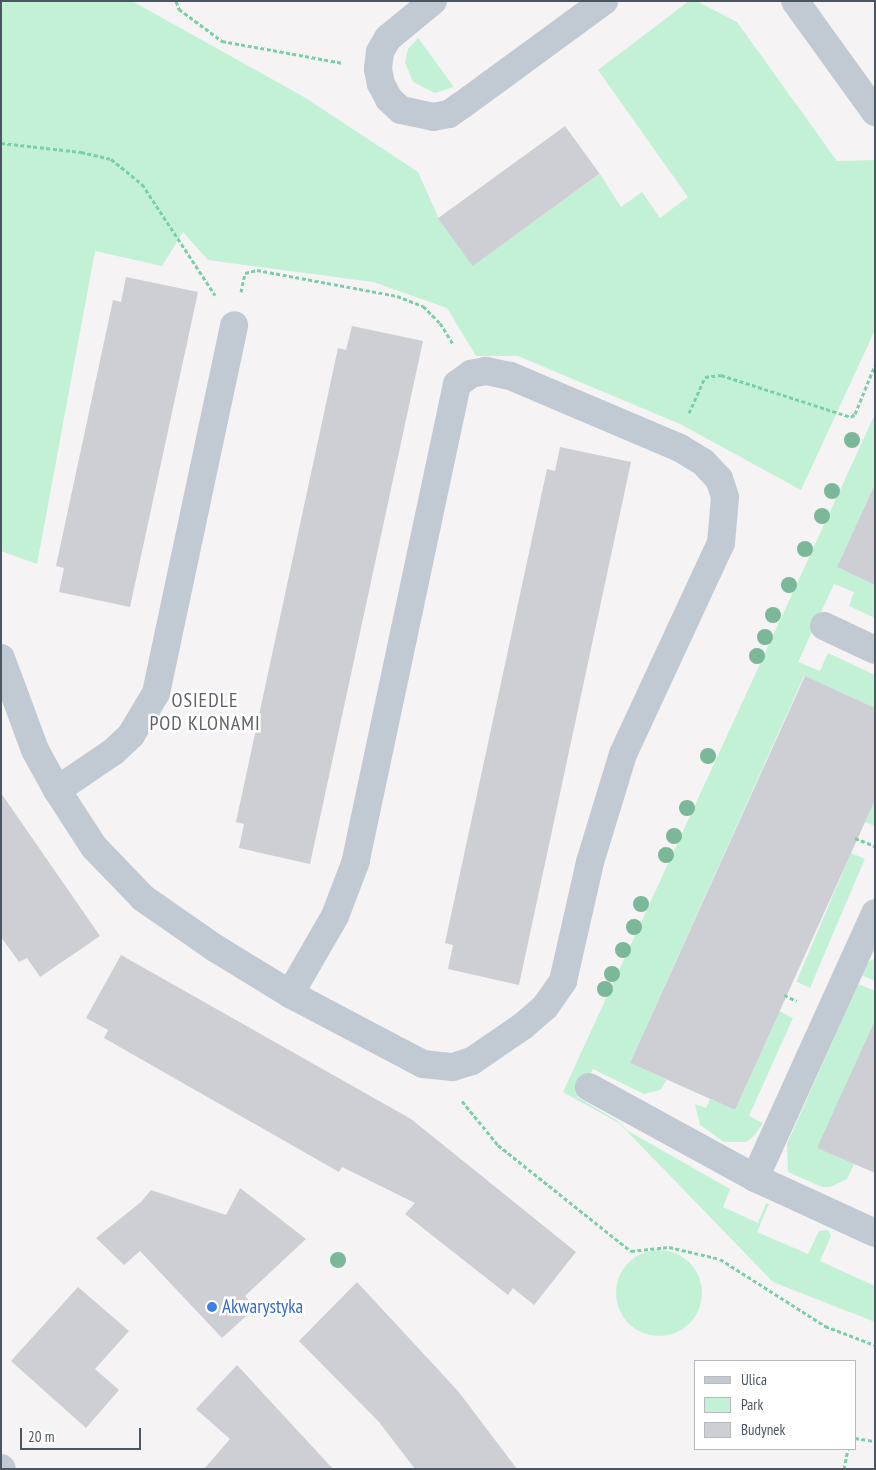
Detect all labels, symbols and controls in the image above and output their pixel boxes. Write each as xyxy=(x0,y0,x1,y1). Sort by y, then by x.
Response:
district label: OSIEDLE POD KLONAMI xyxy=(148,689,262,736)
place label: Akwarystyka xyxy=(222,1296,303,1318)
marker: Akwarystyka xyxy=(206,1301,218,1313)
legend xyxy=(694,1360,856,1450)
text: Ulica xyxy=(741,1370,767,1389)
text: Park xyxy=(741,1395,763,1414)
scale bar xyxy=(22,1418,144,1450)
text: Budynek xyxy=(741,1420,785,1439)
text: 20 m xyxy=(28,1427,54,1446)

